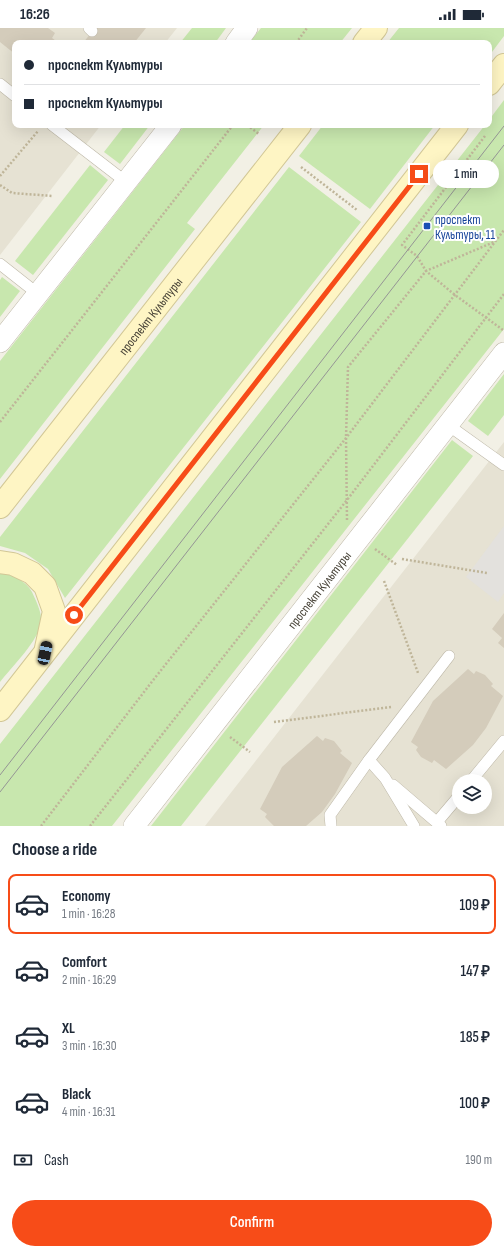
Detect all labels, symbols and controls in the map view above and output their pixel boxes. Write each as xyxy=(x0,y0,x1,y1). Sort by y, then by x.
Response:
text: 16:26 xyxy=(20,5,50,24)
text: проспект Культуры xyxy=(48,56,163,75)
text: проспект Культуры xyxy=(48,94,163,113)
callout: 1 min xyxy=(433,160,499,188)
route end xyxy=(410,165,428,183)
text: 1 min xyxy=(454,166,478,182)
place label: проспект Культуры, 11 xyxy=(435,212,495,243)
marker: проспект Культуры, 11 xyxy=(422,221,432,231)
street label: проспект Культуры xyxy=(116,275,186,358)
street label: проспект Культуры xyxy=(284,548,355,632)
route start xyxy=(65,606,83,624)
car xyxy=(37,640,53,666)
map controls xyxy=(452,774,492,814)
button: layers xyxy=(452,774,492,814)
text: Choose a ride xyxy=(12,839,97,860)
icon: car xyxy=(14,886,50,922)
text: Economy xyxy=(62,887,111,906)
text: 109 ₽ xyxy=(459,896,490,915)
text: 1 min · 16:28 xyxy=(62,906,115,922)
icon: car xyxy=(14,952,50,988)
text: Comfort xyxy=(62,953,107,972)
text: 147 ₽ xyxy=(460,962,490,981)
text: 2 min · 16:29 xyxy=(62,972,116,988)
icon: car xyxy=(14,1018,50,1054)
text: XL xyxy=(62,1019,75,1038)
text: 185 ₽ xyxy=(460,1028,490,1047)
text: 3 min · 16:30 xyxy=(62,1038,117,1054)
icon: car xyxy=(14,1084,50,1120)
text: Black xyxy=(62,1085,91,1104)
text: 100 ₽ xyxy=(459,1094,490,1113)
text: 4 min · 16:31 xyxy=(62,1104,115,1120)
icon: cash xyxy=(12,1149,34,1171)
text: Cash xyxy=(44,1151,69,1170)
text: 190 m xyxy=(465,1152,492,1168)
button: Confirm xyxy=(12,1200,492,1246)

